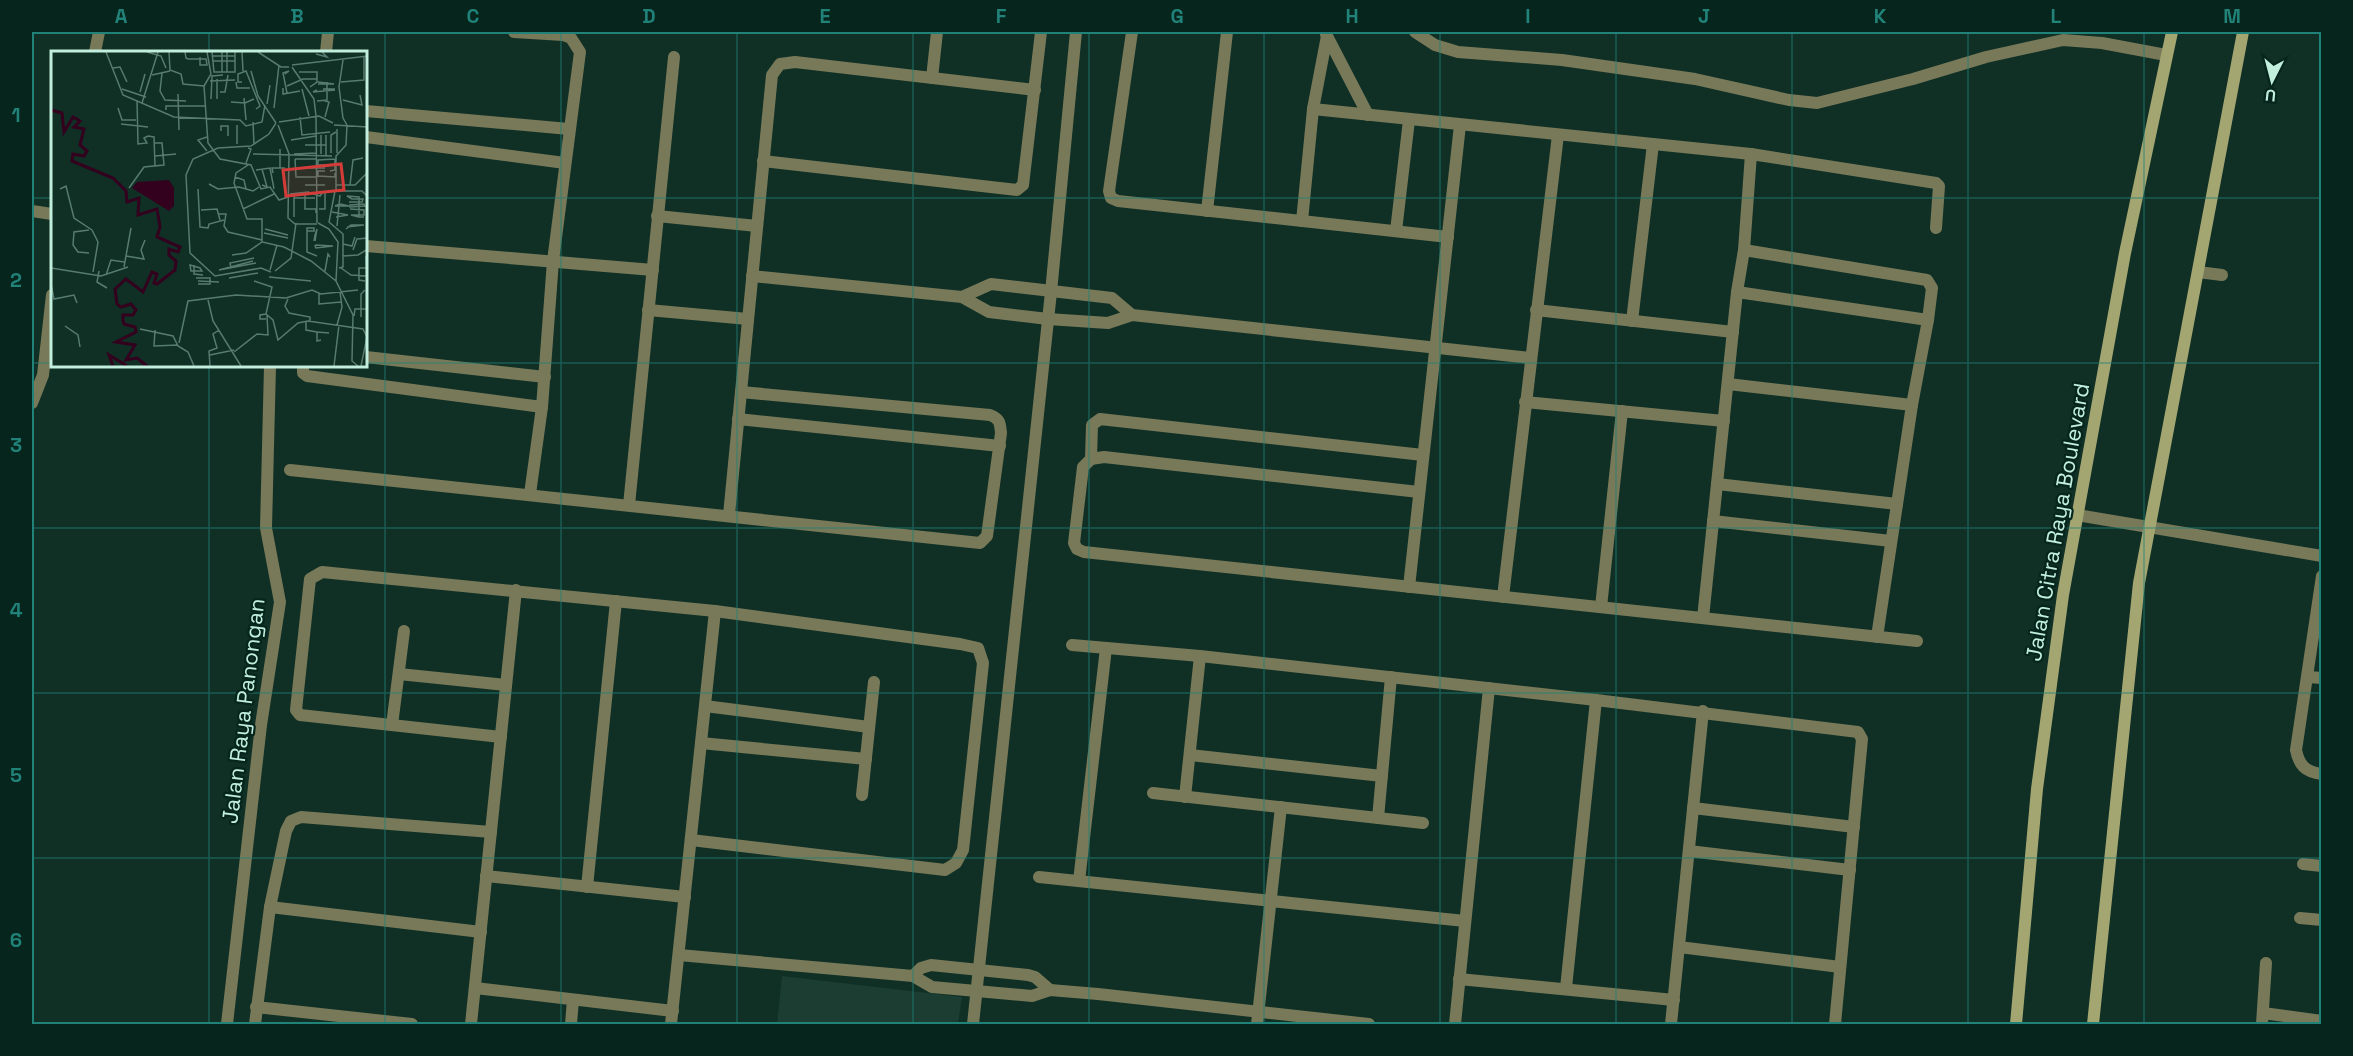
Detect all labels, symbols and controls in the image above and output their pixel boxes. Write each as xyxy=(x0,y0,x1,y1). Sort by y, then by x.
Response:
text: A xyxy=(115,3,128,29)
text: B xyxy=(290,3,304,29)
text: C xyxy=(467,3,480,29)
text: D xyxy=(642,3,656,29)
text: E xyxy=(819,3,831,29)
text: F xyxy=(996,3,1007,29)
text: G xyxy=(1170,3,1184,29)
text: H xyxy=(1345,3,1359,29)
text: I xyxy=(1525,3,1531,29)
text: J xyxy=(1698,3,1710,29)
text: K xyxy=(1874,3,1887,29)
text: L xyxy=(2051,3,2062,29)
text: M xyxy=(2223,3,2241,29)
inset map xyxy=(51,51,368,368)
north arrow xyxy=(2242,51,2302,111)
text: U xyxy=(2264,84,2277,106)
text: 1 xyxy=(11,102,21,128)
text: 2 xyxy=(10,267,22,293)
street label: Jalan Citra Raya Boulevard xyxy=(2019,381,2095,663)
text: 3 xyxy=(10,432,22,458)
text: 4 xyxy=(10,597,23,623)
street label: Jalan Raya Panongan xyxy=(215,597,271,825)
text: 5 xyxy=(10,762,22,788)
text: 6 xyxy=(10,927,22,953)

